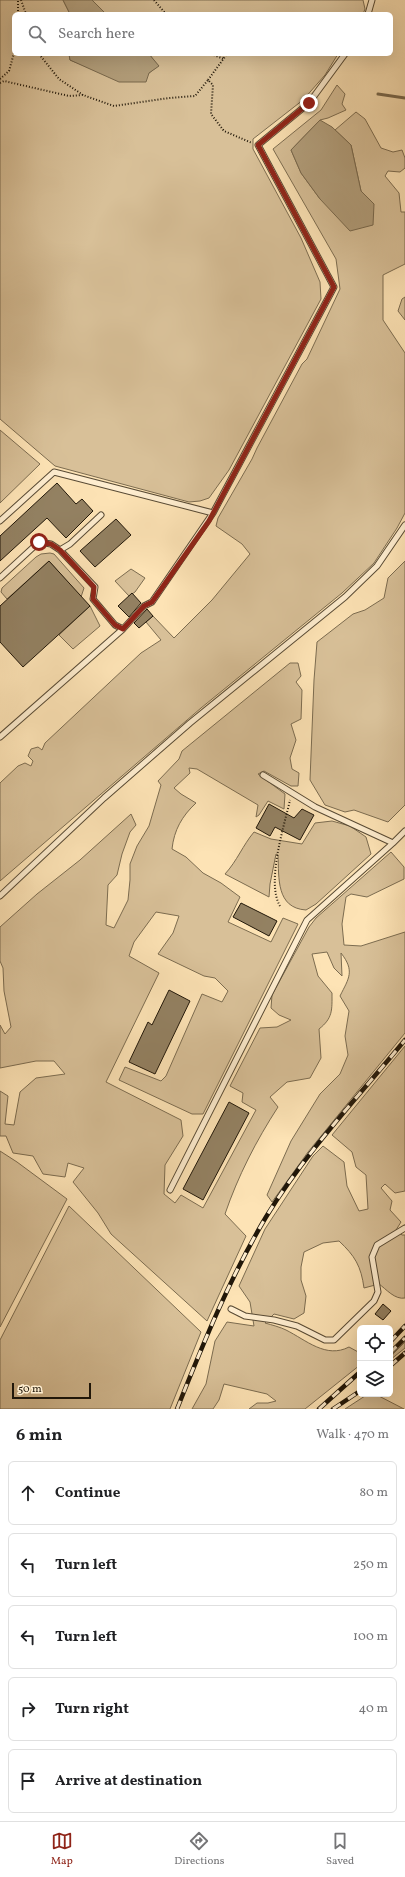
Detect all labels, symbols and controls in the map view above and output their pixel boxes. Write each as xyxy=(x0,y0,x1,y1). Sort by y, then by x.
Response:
search box xyxy=(12,12,393,56)
icon: search xyxy=(26,23,48,45)
text: Search here xyxy=(58,24,135,45)
route end xyxy=(300,94,318,112)
route start xyxy=(30,533,48,551)
map controls xyxy=(357,1325,393,1397)
button: locate xyxy=(357,1325,393,1361)
button: layers xyxy=(357,1361,393,1397)
scale bar xyxy=(12,1381,91,1400)
text: 50 m xyxy=(18,1382,42,1397)
text: 6 min xyxy=(16,1424,62,1447)
text: Walk · 470 m xyxy=(316,1426,389,1444)
icon: ahead xyxy=(17,1482,39,1504)
text: Continue xyxy=(55,1483,120,1504)
text: 80 m xyxy=(359,1484,388,1502)
icon: left xyxy=(17,1554,39,1576)
text: Turn left xyxy=(55,1555,117,1576)
text: 250 m xyxy=(353,1556,388,1574)
icon: left xyxy=(17,1626,39,1648)
text: Turn left xyxy=(55,1627,117,1648)
text: 100 m xyxy=(353,1628,388,1646)
icon: right xyxy=(17,1698,39,1720)
text: Turn right xyxy=(55,1699,129,1720)
text: 40 m xyxy=(359,1700,388,1718)
icon: arrive xyxy=(17,1770,39,1792)
text: Arrive at destination xyxy=(55,1771,202,1792)
tab: Map xyxy=(51,1830,73,1869)
tab: Directions xyxy=(174,1830,225,1869)
tab: Saved xyxy=(326,1830,354,1869)

